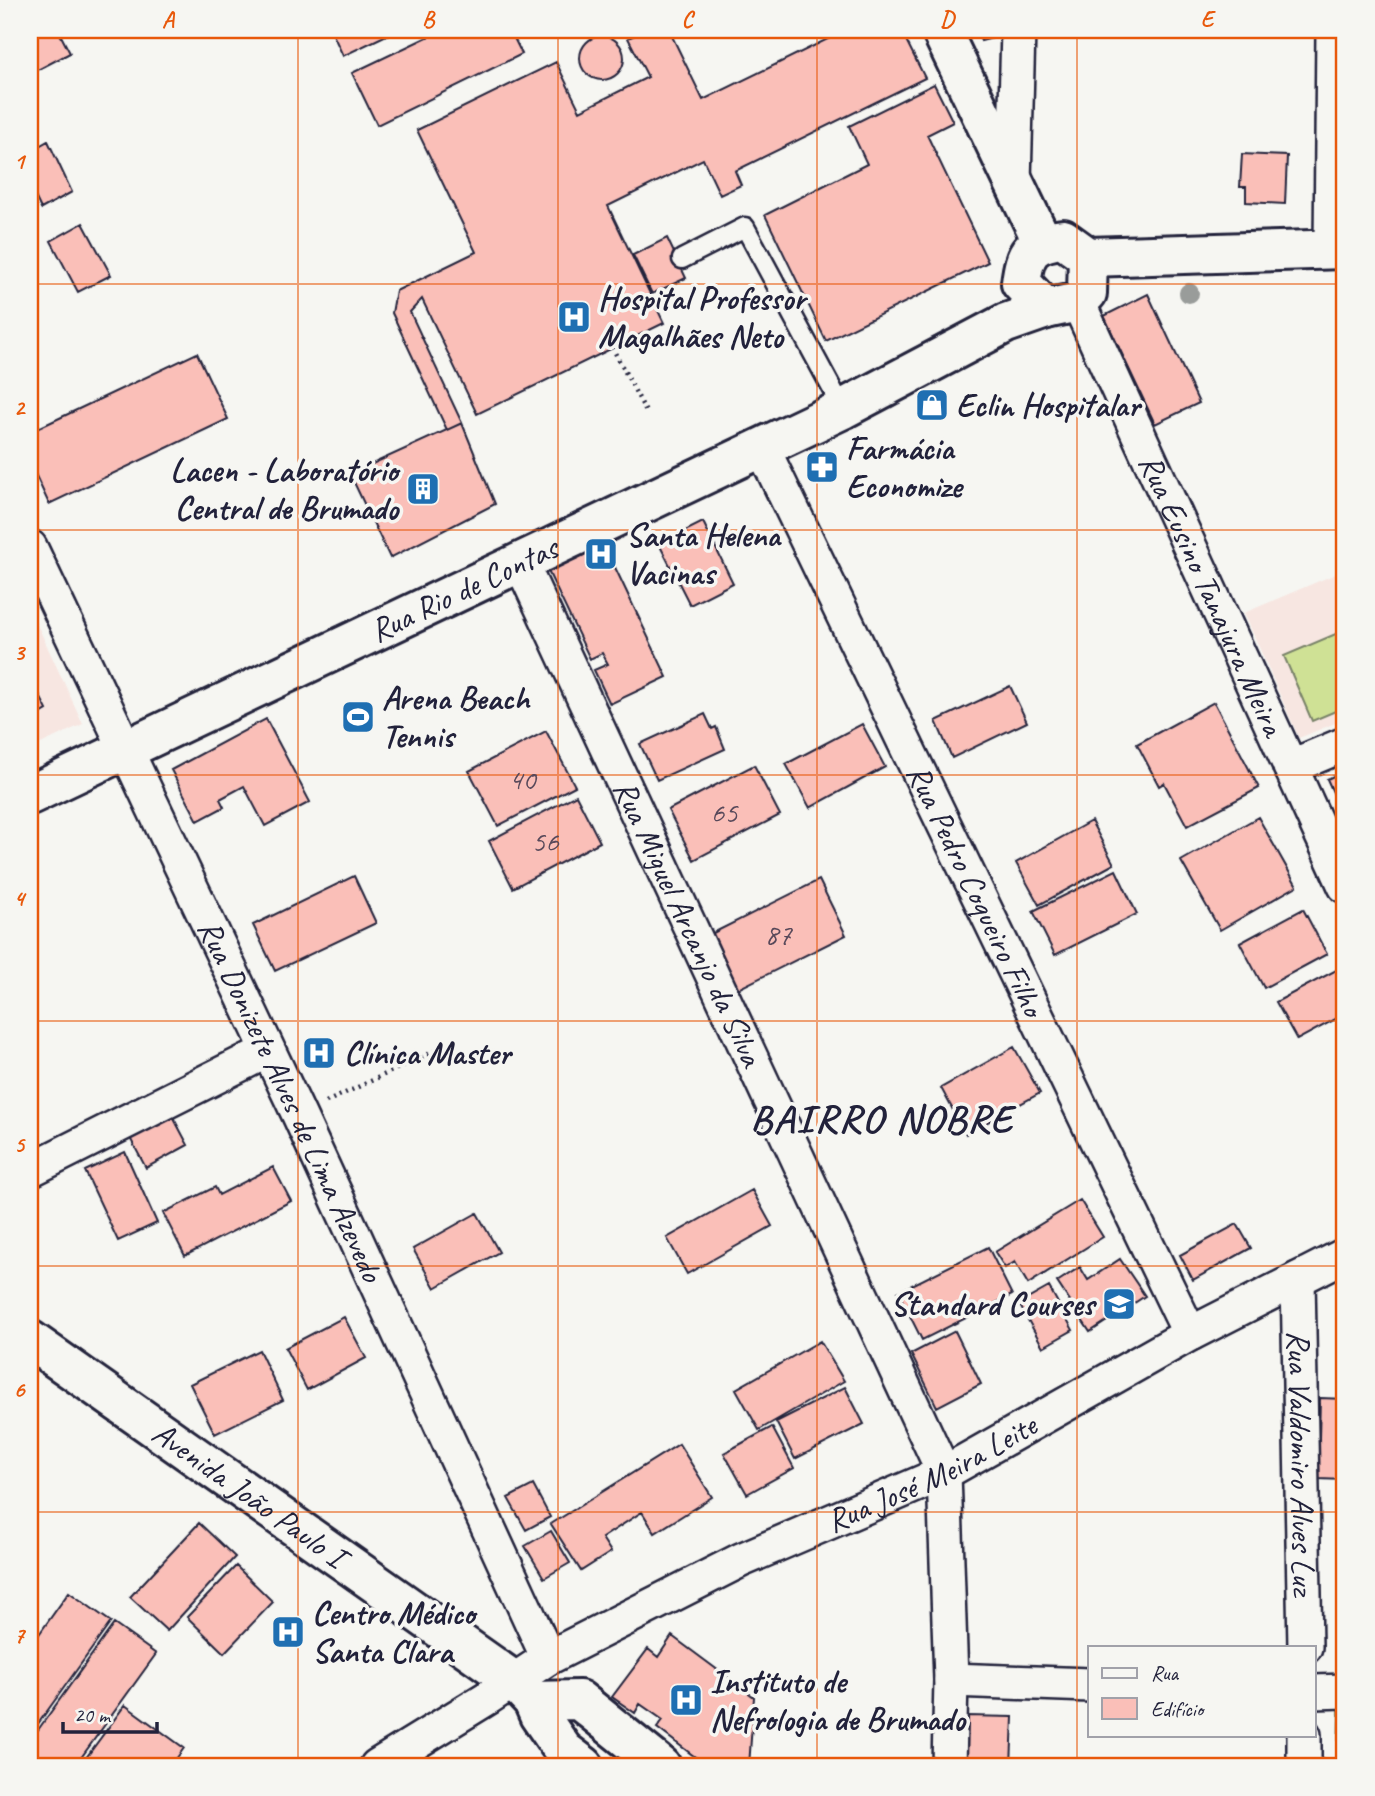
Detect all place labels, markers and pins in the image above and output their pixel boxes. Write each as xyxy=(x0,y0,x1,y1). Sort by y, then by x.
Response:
place label: Hospital Professor Magalhães Neto xyxy=(598,277,808,357)
hospital icon: Hospital Professor Magalhães Neto xyxy=(555,298,593,336)
place label: Eclin Hospitalar xyxy=(956,384,1143,426)
shop icon: Eclin Hospitalar xyxy=(913,386,951,424)
place label: Farmácia Economize xyxy=(846,427,964,507)
pharmacy icon: Farmácia Economize xyxy=(803,448,841,486)
place label: Lacen - Laboratório Central de Brumado xyxy=(170,449,401,529)
building icon: Lacen - Laboratório Central de Brumado xyxy=(404,470,442,508)
place label: Santa Helena Vacinas xyxy=(626,514,782,594)
hospital icon: Santa Helena Vacinas xyxy=(582,535,620,573)
place label: Arena Beach Tennis xyxy=(382,677,531,757)
sports icon: Arena Beach Tennis xyxy=(339,698,377,736)
place label: Clínica Master xyxy=(344,1032,513,1074)
hospital icon: Clínica Master xyxy=(300,1034,338,1072)
place label: Standard Courses xyxy=(890,1283,1097,1325)
school or university icon: Standard Courses xyxy=(1100,1285,1138,1323)
place label: Centro Médico Santa Clara xyxy=(312,1592,478,1672)
hospital icon: Centro Médico Santa Clara xyxy=(269,1613,307,1651)
place label: Instituto de Nefrologia de Brumado xyxy=(710,1660,967,1740)
hospital icon: Instituto de Nefrologia de Brumado xyxy=(667,1681,705,1719)

